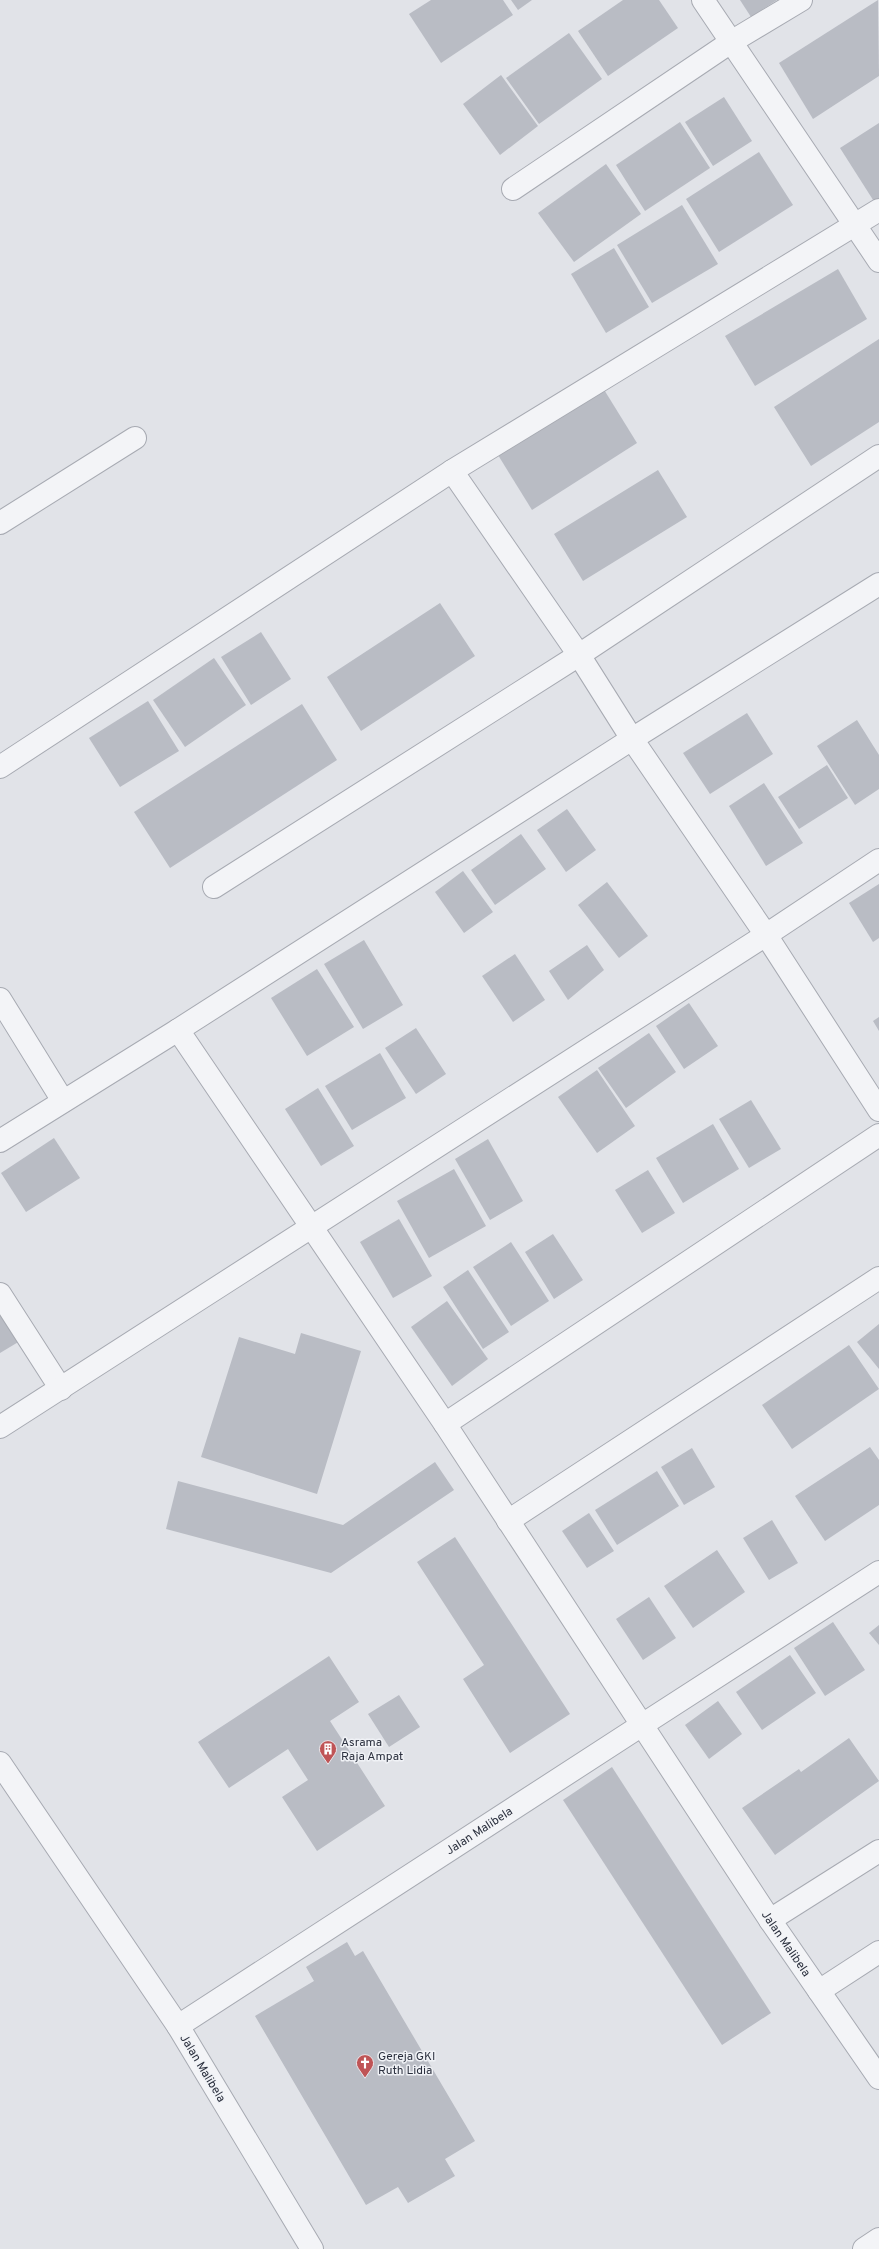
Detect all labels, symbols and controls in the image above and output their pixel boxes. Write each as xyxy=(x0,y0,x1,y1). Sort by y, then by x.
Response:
place label: Asrama Raja Ampat xyxy=(341,1735,403,1765)
building icon: Asrama Raja Ampat xyxy=(318,1739,338,1764)
street label: Jalan Malibela xyxy=(443,1804,516,1859)
street label: Jalan Malibela xyxy=(757,1908,814,1980)
street label: Jalan Malibela xyxy=(176,2032,229,2106)
place label: Gereja GKI Ruth Lidia xyxy=(378,2049,435,2079)
church icon: Gereja GKI Ruth Lidia xyxy=(355,2053,375,2078)

